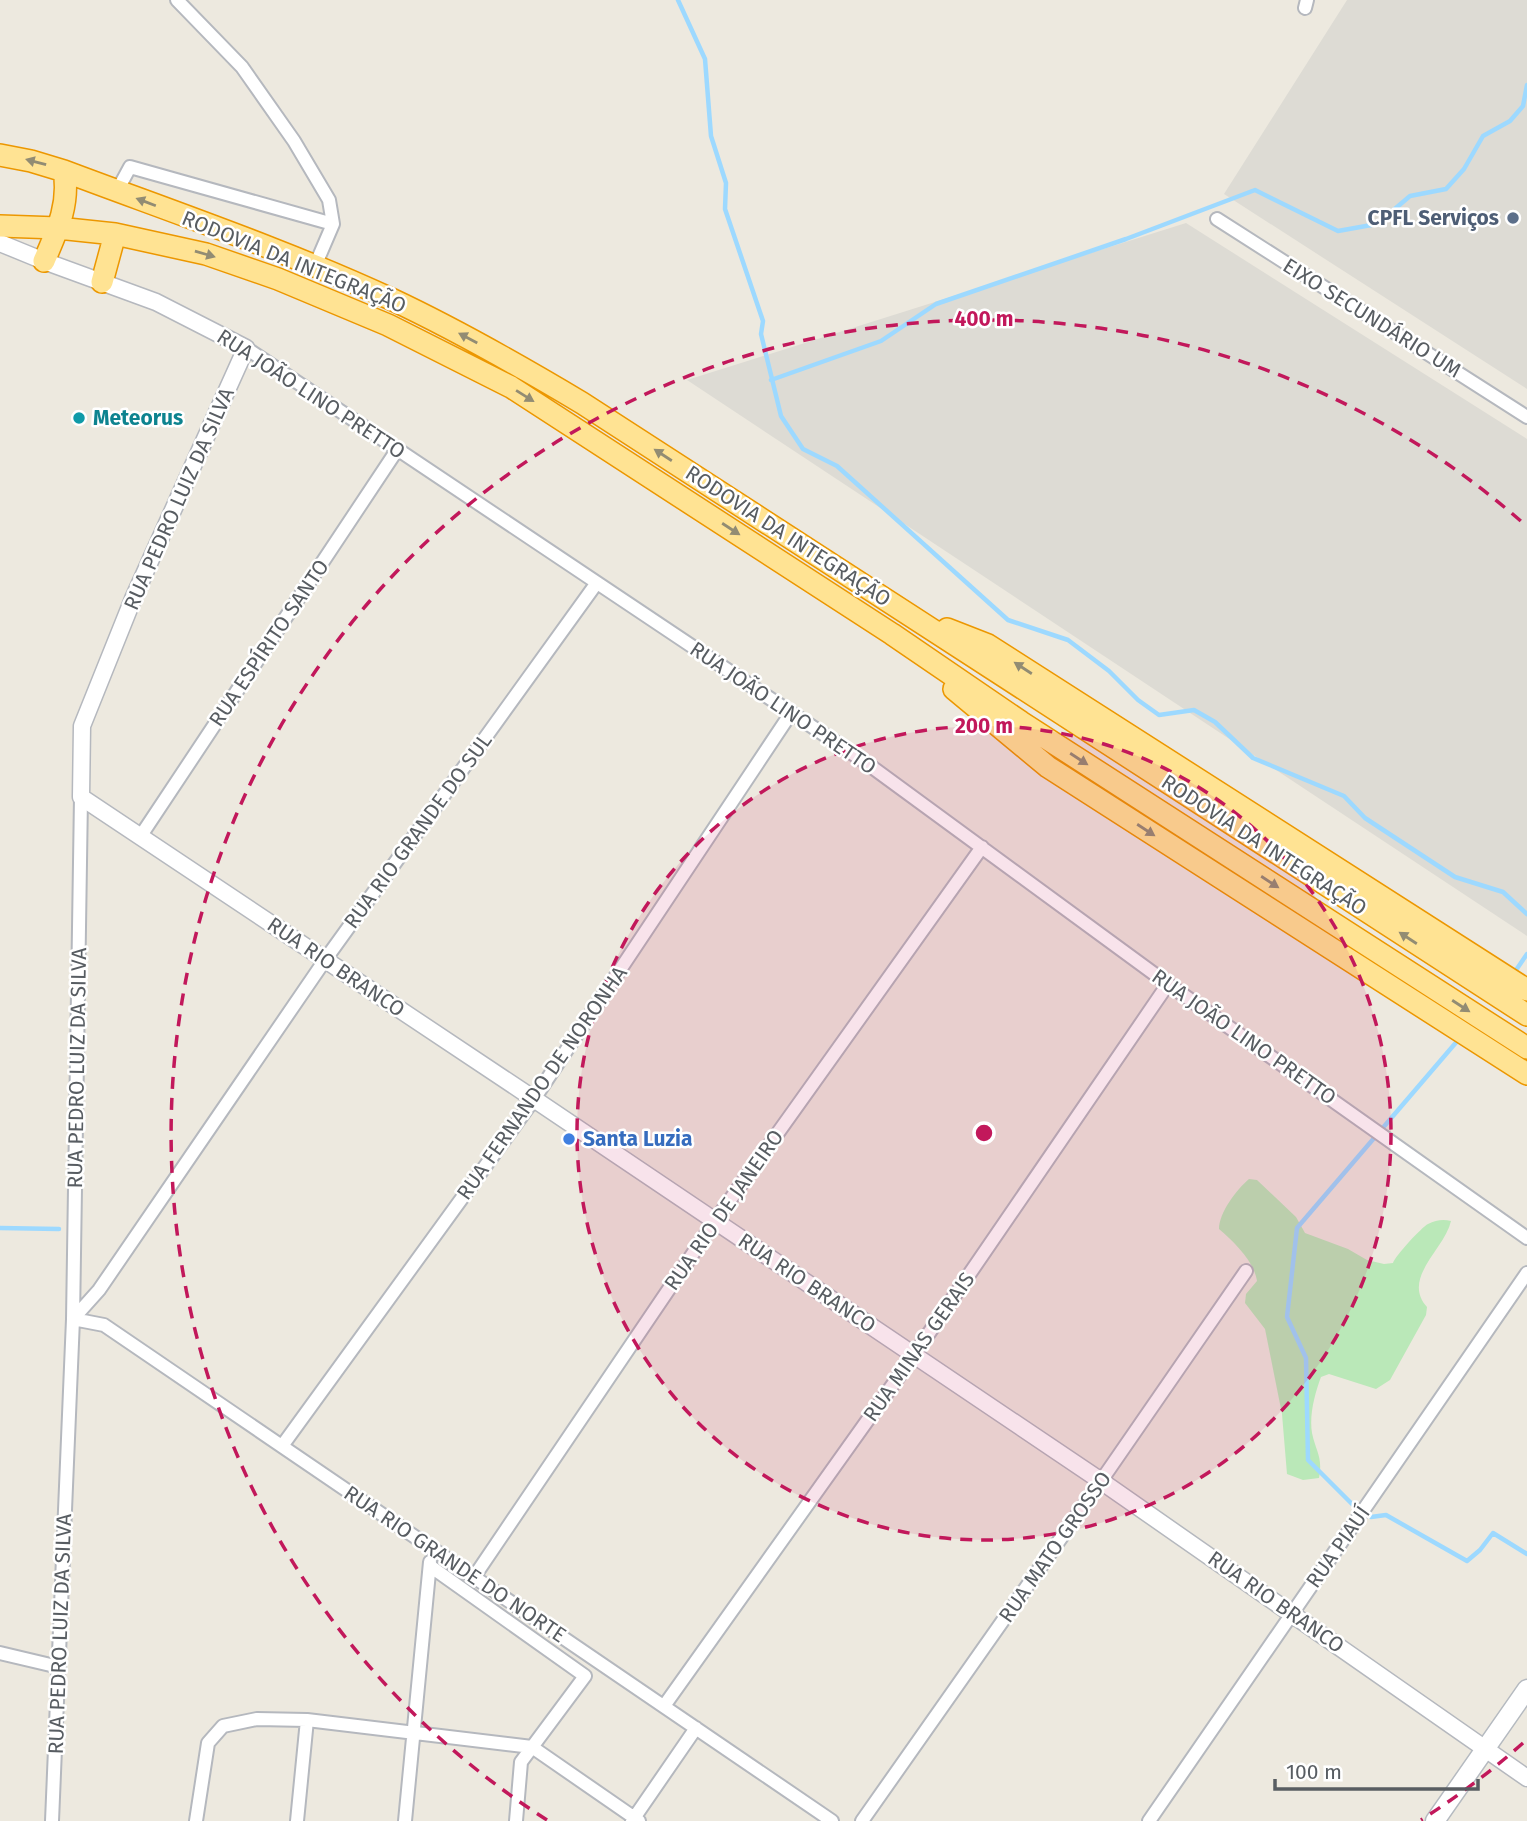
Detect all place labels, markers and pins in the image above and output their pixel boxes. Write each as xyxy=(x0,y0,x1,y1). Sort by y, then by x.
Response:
place label: CPFL Serviços xyxy=(1368,205,1499,231)
marker: CPFL Serviços xyxy=(1505,210,1521,226)
place label: Meteorus xyxy=(93,405,183,431)
marker: Meteorus xyxy=(71,410,87,426)
centre of rings xyxy=(972,1121,996,1145)
place label: Santa Luzia xyxy=(583,1126,693,1152)
marker: Santa Luzia xyxy=(561,1131,577,1147)

